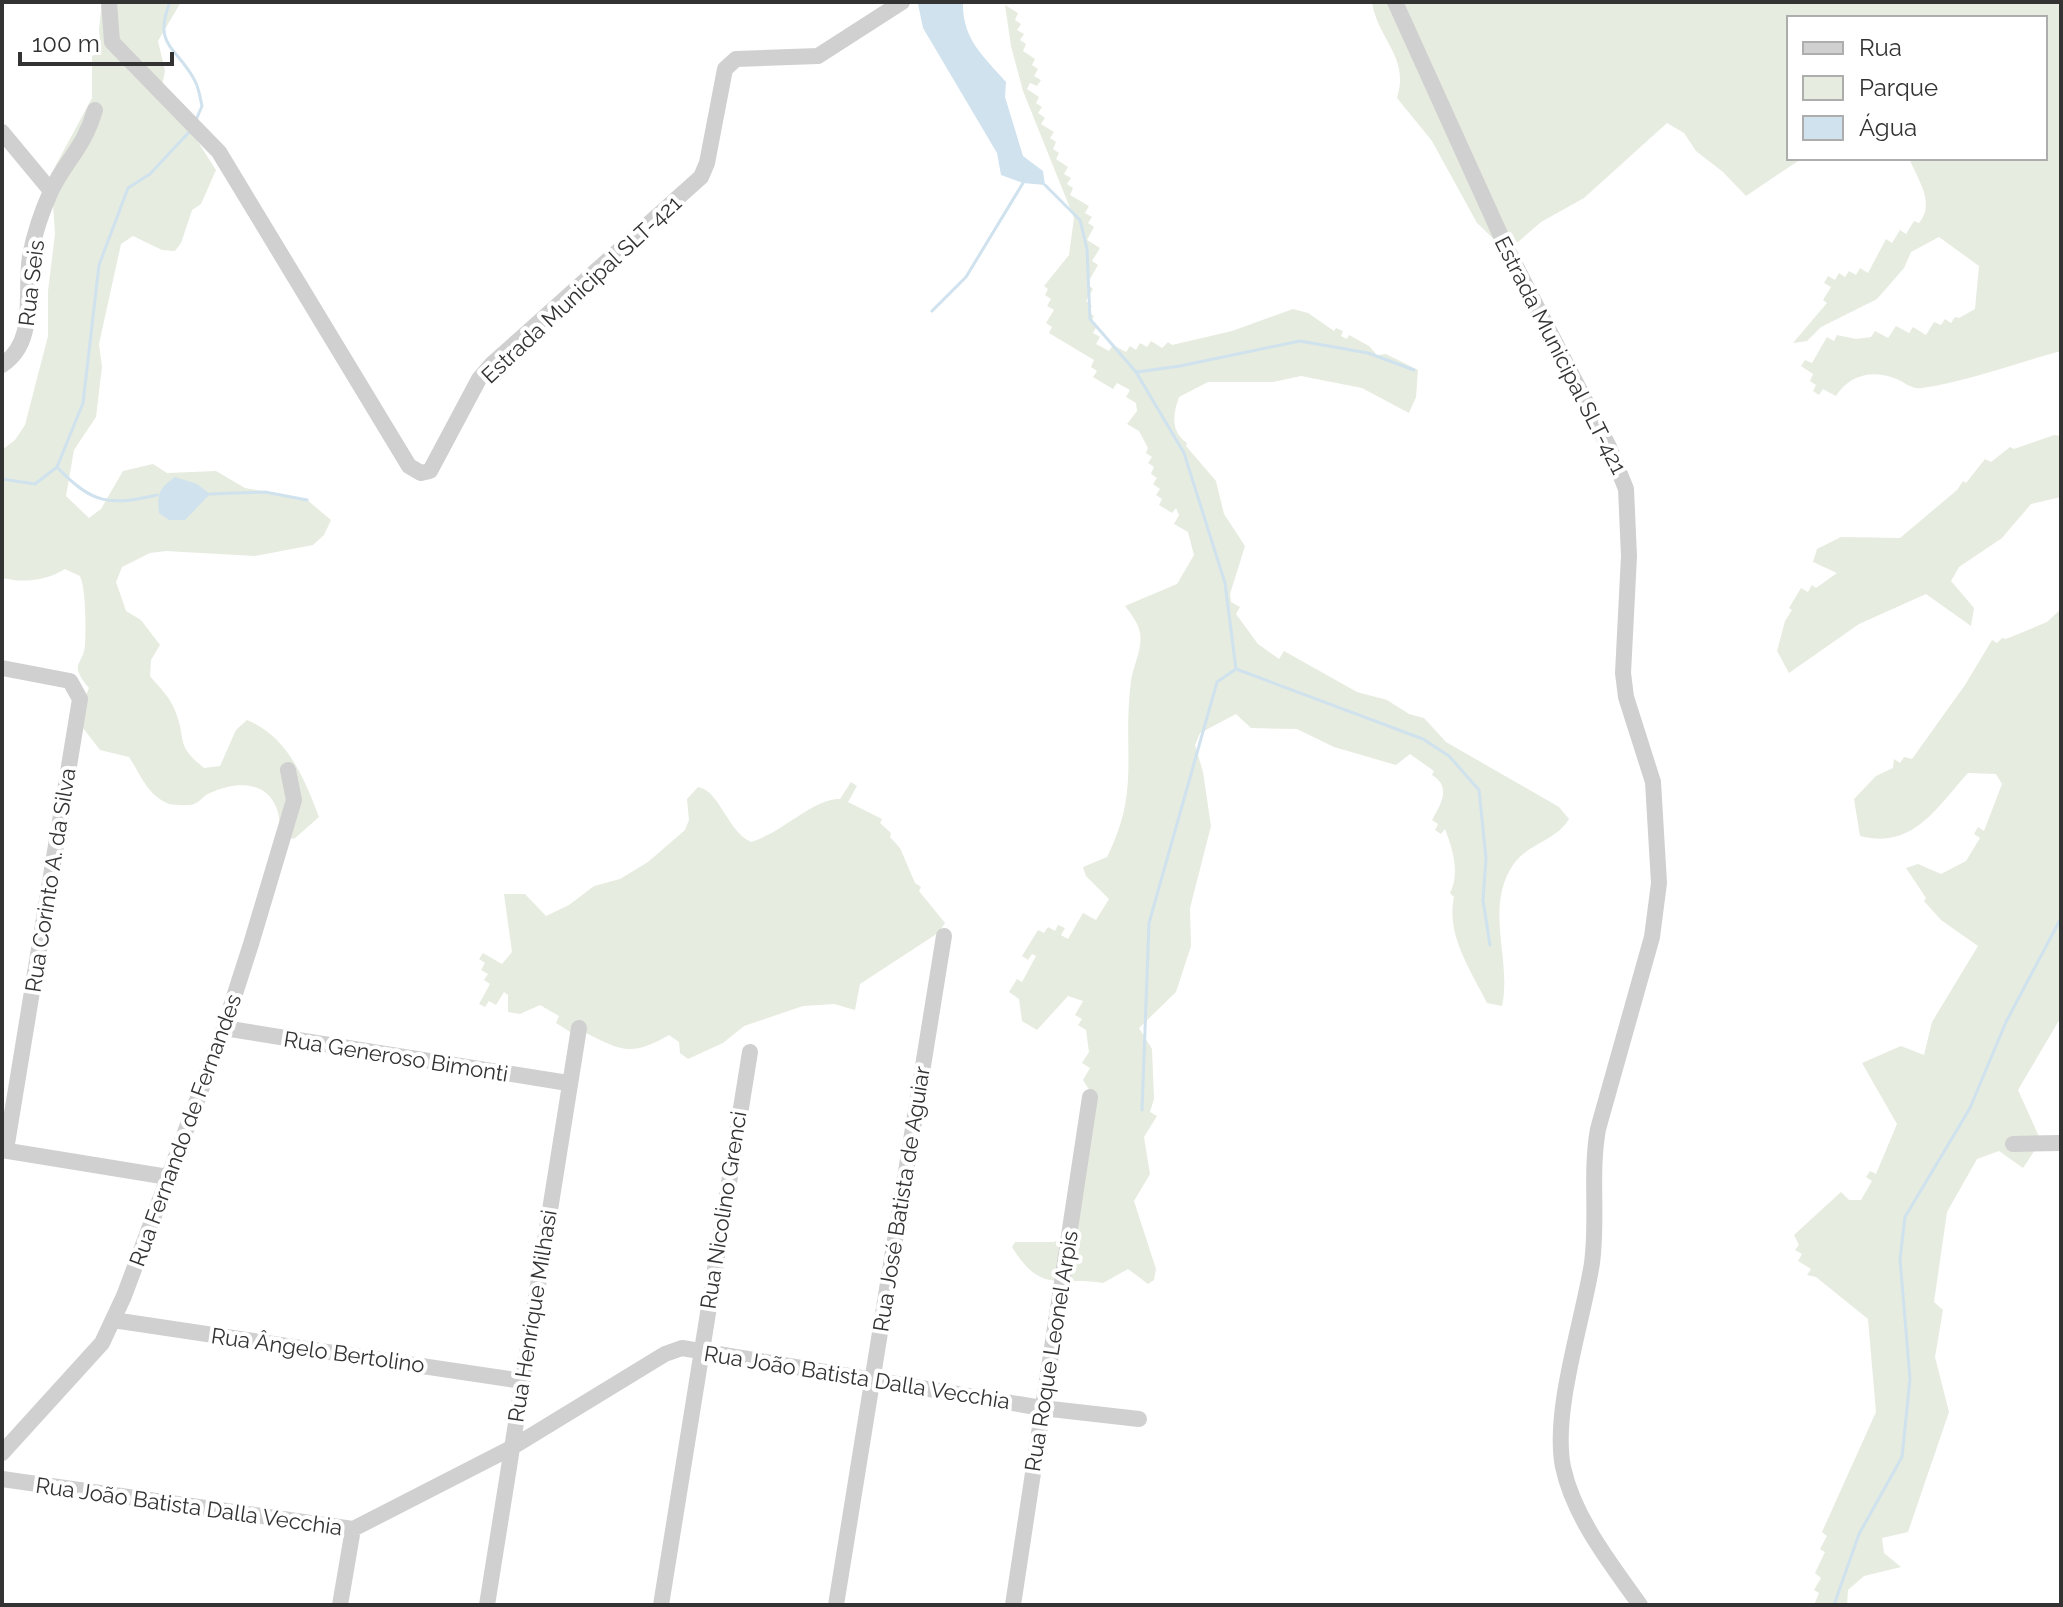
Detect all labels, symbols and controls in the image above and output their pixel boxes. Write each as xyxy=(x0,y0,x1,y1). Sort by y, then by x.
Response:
scale bar xyxy=(20,16,172,66)
legend xyxy=(1787,16,2047,160)
text: 100 m xyxy=(32,29,100,58)
text: Rua xyxy=(1859,33,1902,62)
text: Parque xyxy=(1859,73,1938,102)
text: Água xyxy=(1859,113,1917,142)
street label: Estrada Municipal SLT-421 xyxy=(476,190,686,388)
street label: Estrada Municipal SLT-421 xyxy=(1490,232,1632,478)
street label: Rua Seis xyxy=(13,238,49,328)
street label: Rua Corinto A. da Silva xyxy=(19,766,81,994)
street label: Rua Fernando de Fernandes xyxy=(124,990,246,1270)
street label: Rua Generoso Bimonti xyxy=(282,1025,510,1087)
street label: Rua José Batista de Aguiar xyxy=(867,1064,935,1334)
street label: Rua Nicolino Grenci xyxy=(695,1109,751,1311)
street label: Rua Henrique Milhasi xyxy=(502,1208,562,1424)
street label: Rua Roque Leonel Arpis xyxy=(1019,1229,1083,1473)
street label: Rua Ângelo Bertolino xyxy=(210,1322,426,1378)
street label: Rua João Batista Dalla Vecchia xyxy=(702,1340,1012,1414)
street label: Rua João Batista Dalla Vecchia xyxy=(34,1472,344,1540)

